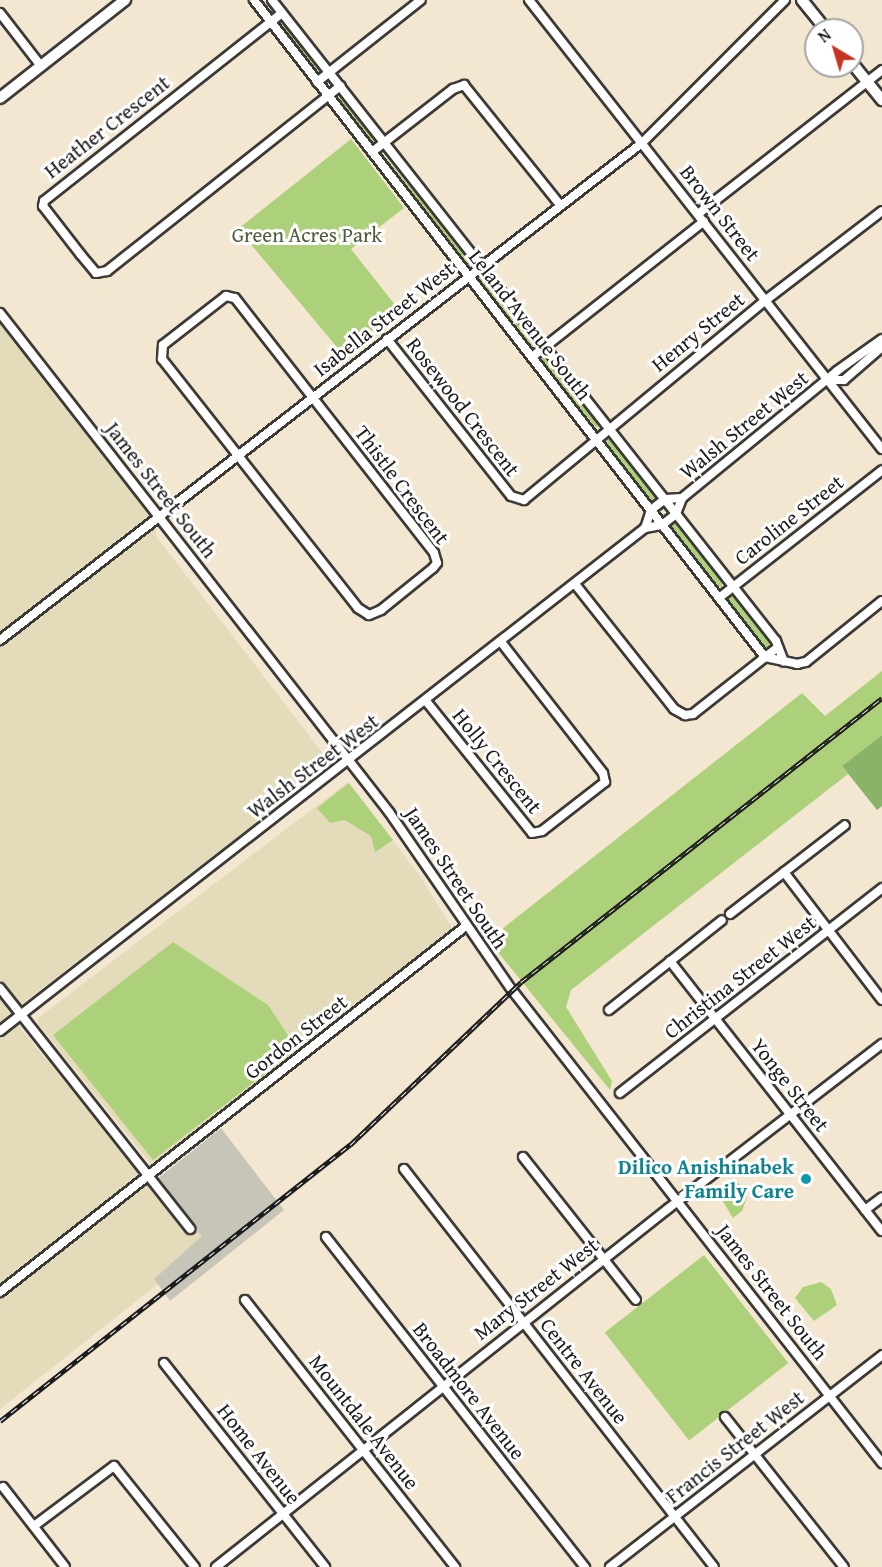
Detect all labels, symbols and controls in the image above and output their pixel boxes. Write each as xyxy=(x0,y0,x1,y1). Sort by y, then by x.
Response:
north arrow xyxy=(804,18,864,78)
text: N xyxy=(813,23,836,48)
street label: Heather Crescent xyxy=(39,70,175,184)
street label: Brown Street xyxy=(675,160,765,266)
park label: Green Acres Park xyxy=(232,222,382,248)
street label: Leland Avenue South xyxy=(463,245,597,405)
street label: Isabella Street West xyxy=(308,256,460,382)
street label: Henry Street xyxy=(646,287,750,377)
street label: Rosewood Crescent xyxy=(401,333,525,481)
street label: Walsh Street West xyxy=(675,365,813,485)
street label: James Street South xyxy=(100,417,222,563)
street label: Thistle Crescent xyxy=(349,421,455,549)
street label: Caroline Street xyxy=(729,470,849,570)
street label: Holly Crescent xyxy=(447,703,547,819)
street label: Walsh Street West xyxy=(242,708,384,824)
street label: James Street South xyxy=(399,802,513,954)
street label: Christina Street West xyxy=(659,910,821,1044)
street label: Gordon Street xyxy=(240,989,352,1085)
street label: Yonge Street xyxy=(746,1033,834,1137)
place label: Dilico Anishinabek Family Care xyxy=(618,1154,794,1204)
marker: Dilico Anishinabek Family Care xyxy=(799,1172,813,1186)
street label: James Street South xyxy=(711,1219,833,1365)
street label: Mary Street West xyxy=(469,1233,603,1345)
street label: Centre Avenue xyxy=(535,1313,633,1429)
street label: Broadmore Avenue xyxy=(408,1317,530,1465)
street label: Mountdale Avenue xyxy=(303,1349,425,1495)
street label: Francis Street West xyxy=(661,1385,809,1509)
street label: Home Avenue xyxy=(212,1399,306,1509)

